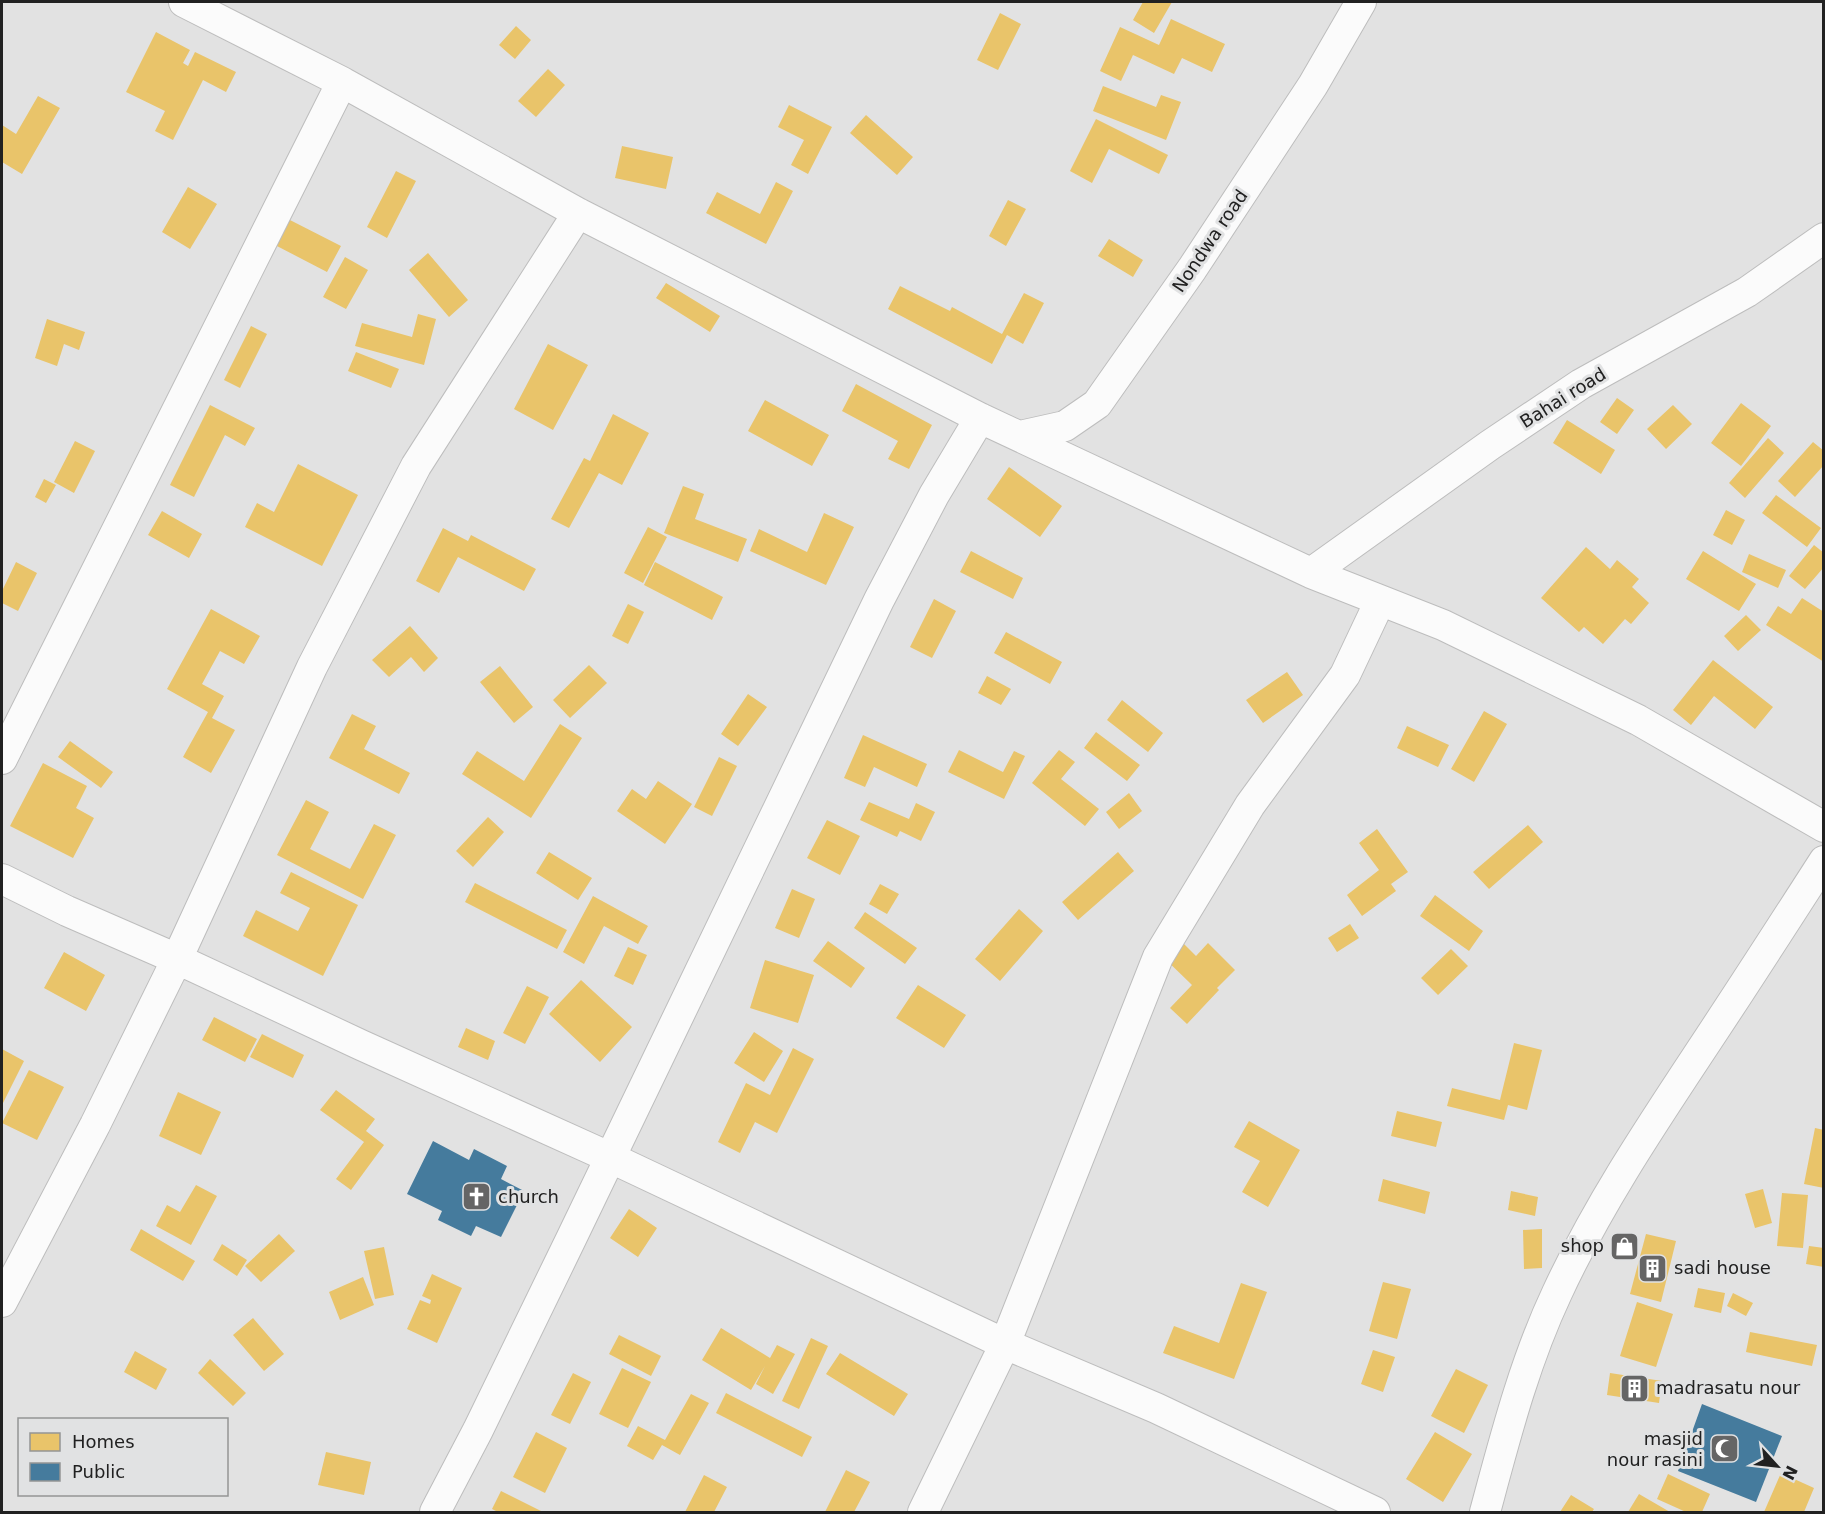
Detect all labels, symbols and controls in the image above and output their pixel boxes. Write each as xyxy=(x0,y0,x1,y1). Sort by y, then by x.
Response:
street label: Nondwa road xyxy=(1168,185,1252,296)
street label: Bahai road xyxy=(1516,363,1609,432)
church icon: church xyxy=(461,1181,493,1213)
place label: church xyxy=(498,1186,559,1207)
shop icon: shop xyxy=(1609,1230,1641,1262)
place label: shop xyxy=(1561,1235,1604,1256)
building icon: sadi house xyxy=(1637,1252,1669,1284)
place label: sadi house xyxy=(1674,1257,1771,1278)
building icon: madrasatu nour xyxy=(1619,1372,1651,1404)
place label: madrasatu nour xyxy=(1656,1377,1801,1398)
legend xyxy=(18,1418,228,1496)
place label: masjid nour rasini xyxy=(1607,1428,1703,1470)
text: Homes xyxy=(72,1431,135,1452)
mosque icon: masjid nour rasini xyxy=(1708,1433,1740,1465)
north arrow xyxy=(1747,1436,1807,1496)
text: Public xyxy=(72,1461,125,1482)
text: N xyxy=(1778,1462,1801,1483)

